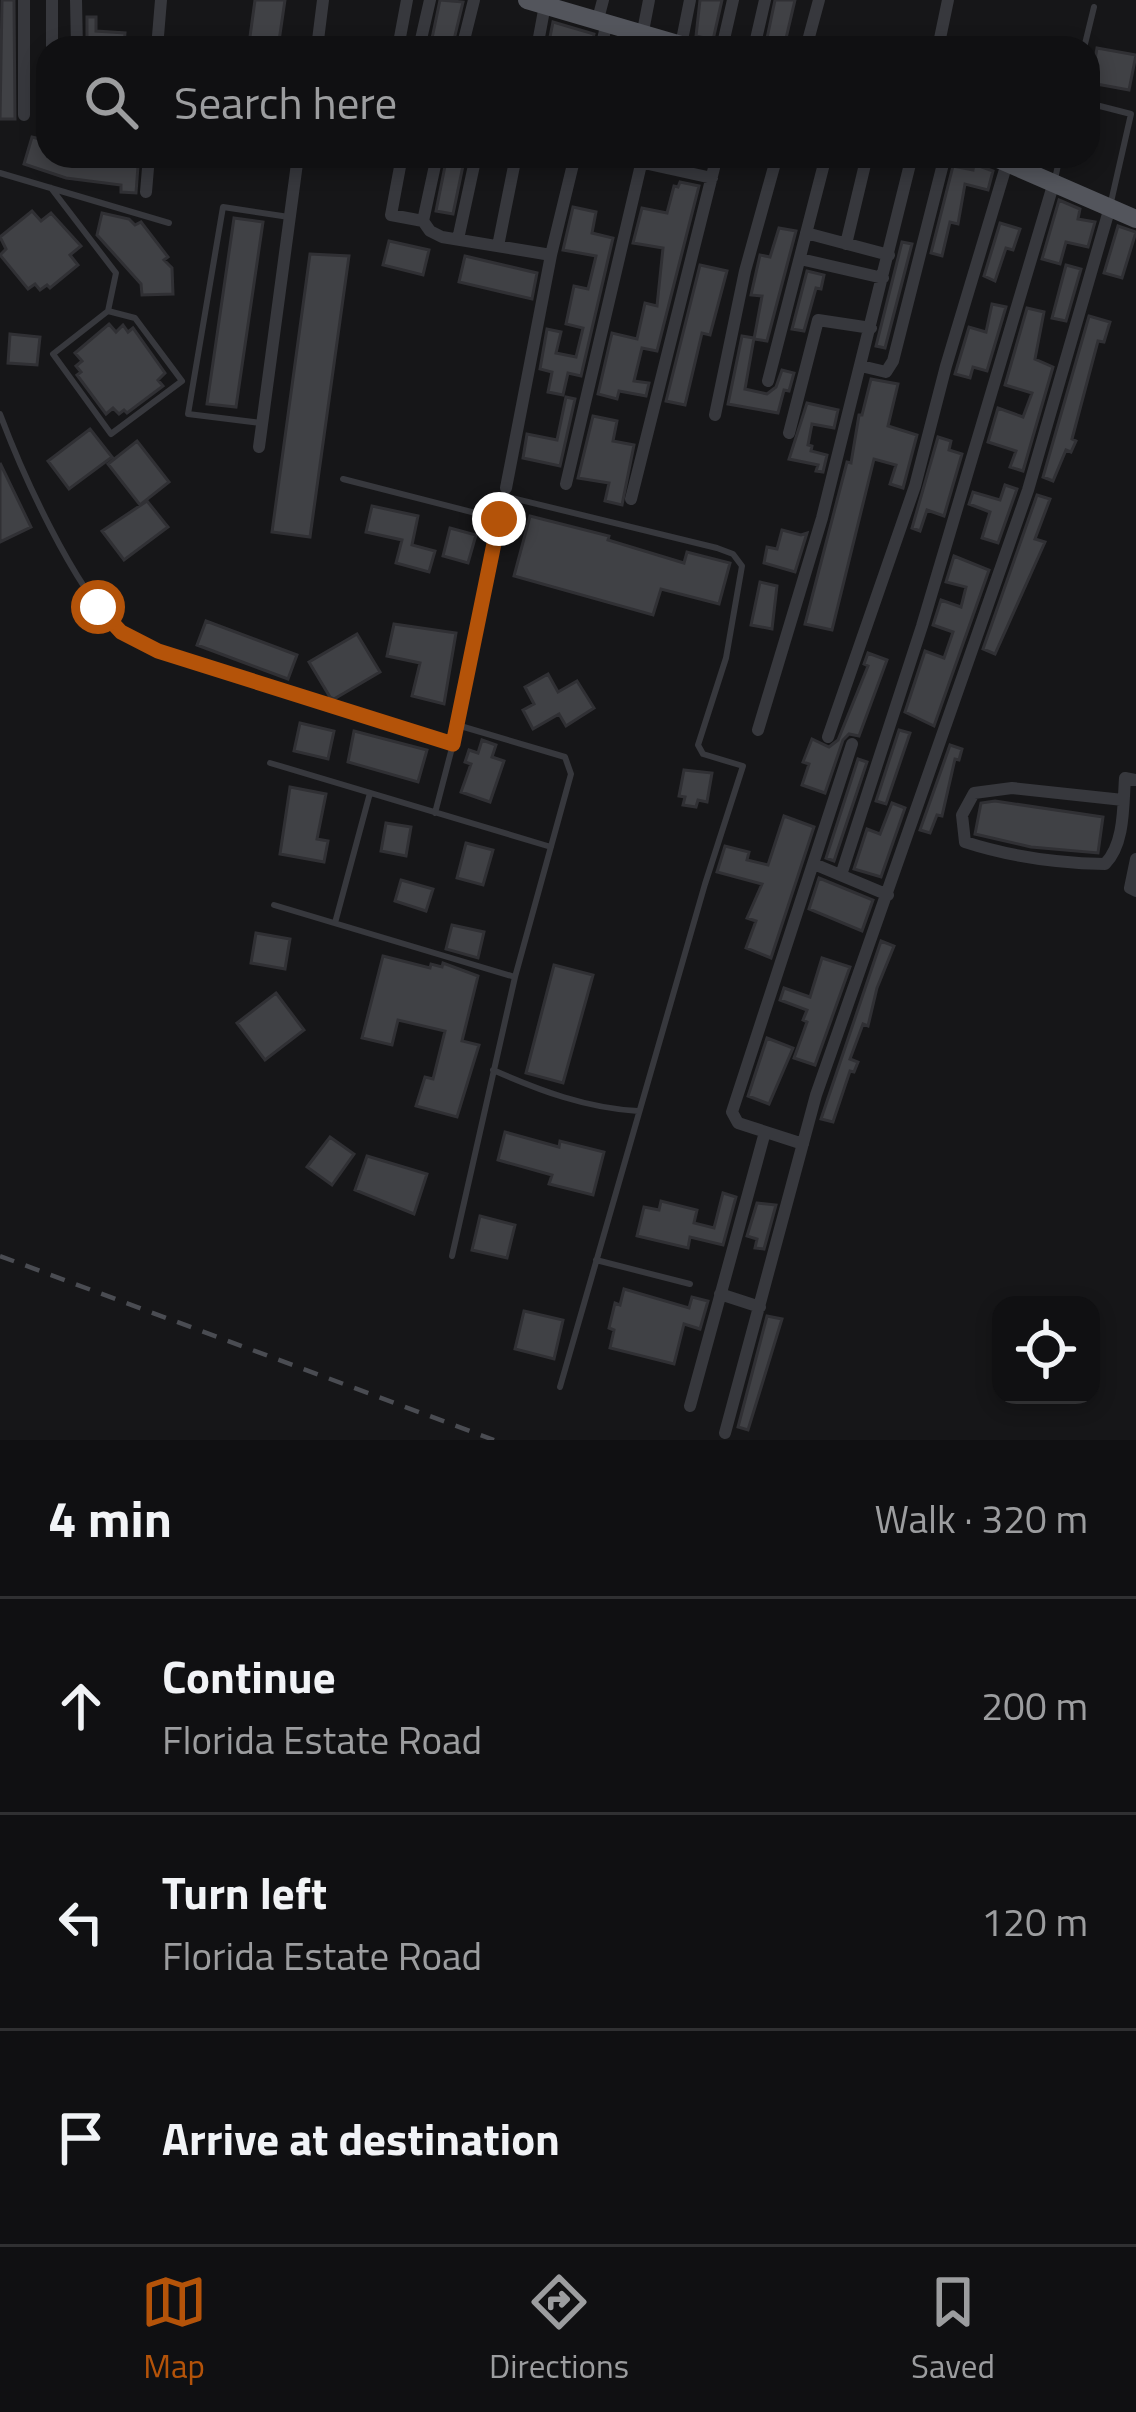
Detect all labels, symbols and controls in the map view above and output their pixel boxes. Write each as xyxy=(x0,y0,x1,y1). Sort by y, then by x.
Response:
search box xyxy=(36,36,1100,168)
text: Search here xyxy=(174,68,397,136)
icon: search xyxy=(78,69,144,135)
route end xyxy=(472,492,526,546)
route start xyxy=(71,580,125,634)
map controls xyxy=(992,1296,1100,1404)
button: locate xyxy=(992,1296,1100,1404)
text: 4 min xyxy=(48,1479,172,1557)
text: Walk · 320 m xyxy=(874,1489,1088,1548)
text: Continue xyxy=(162,1642,336,1710)
icon: ahead xyxy=(48,1673,114,1739)
text: 200 m xyxy=(981,1676,1088,1735)
text: Florida Estate Road xyxy=(162,1710,482,1769)
text: Turn left xyxy=(162,1858,327,1926)
icon: left xyxy=(48,1889,114,1955)
text: 120 m xyxy=(981,1892,1088,1951)
text: Florida Estate Road xyxy=(162,1926,482,1985)
text: Arrive at destination xyxy=(162,2104,560,2172)
icon: arrive xyxy=(48,2105,114,2171)
tab: Map xyxy=(141,2269,207,2391)
tab: Directions xyxy=(489,2269,629,2391)
tab: Saved xyxy=(911,2269,995,2391)

